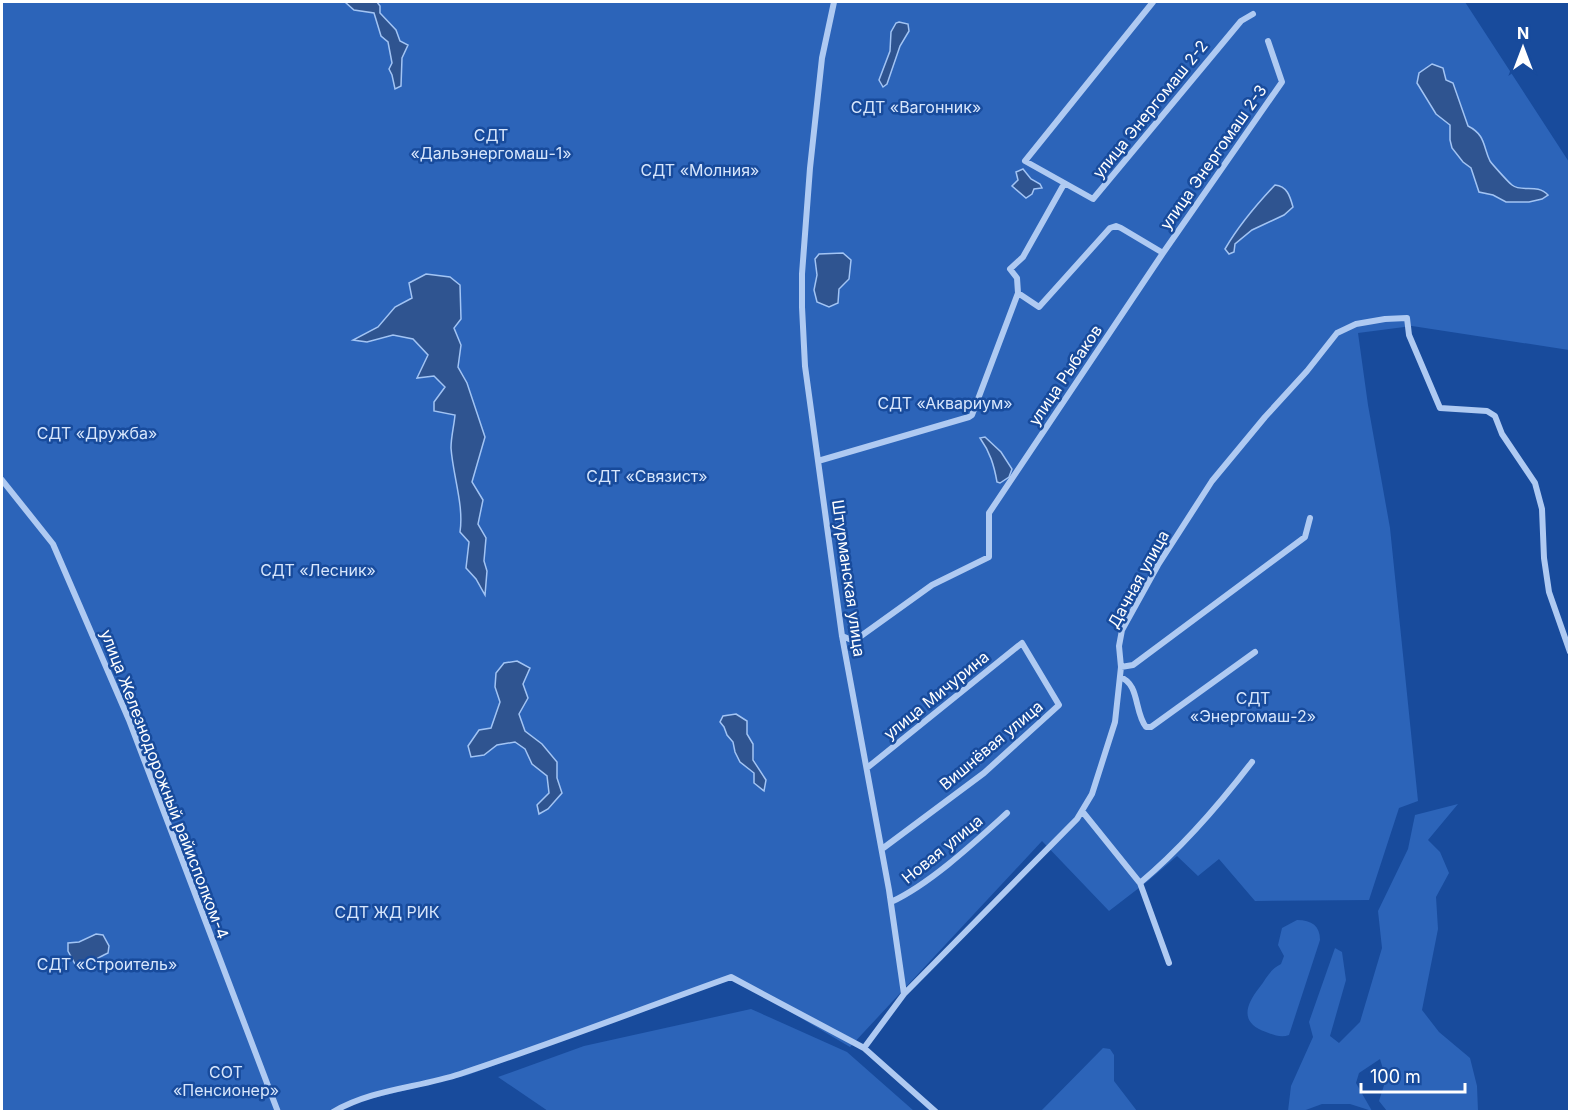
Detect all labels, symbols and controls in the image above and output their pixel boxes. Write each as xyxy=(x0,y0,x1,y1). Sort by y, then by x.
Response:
north arrow xyxy=(1493,18,1553,78)
text: N xyxy=(1517,23,1529,43)
street label: улица Энергомаш 2-2 xyxy=(1088,36,1212,182)
street label: улица Энергомаш 2-3 xyxy=(1155,81,1271,233)
park label: СДТ «Вагонник» xyxy=(851,97,981,117)
park label: СДТ «Дальэнергомаш-1» xyxy=(410,125,572,163)
park label: СДТ «Молния» xyxy=(641,160,759,180)
street label: улица Рыбаков xyxy=(1024,321,1106,429)
park label: СДТ «Аквариум» xyxy=(877,393,1013,413)
park label: СДТ «Дружба» xyxy=(37,423,157,443)
park label: СДТ «Связист» xyxy=(586,466,708,486)
street label: Штурманская улица xyxy=(828,498,870,658)
street label: Дачная улица xyxy=(1103,527,1173,631)
park label: СДТ «Лесник» xyxy=(260,560,376,580)
street label: улица Железнодорожный райисполком-4 xyxy=(97,627,233,941)
street label: улица Мичурина xyxy=(879,646,993,744)
park label: СДТ «Энергомаш-2» xyxy=(1190,688,1316,726)
street label: Вишнёвая улица xyxy=(935,696,1047,794)
street label: Новая улица xyxy=(897,810,987,888)
park label: СДТ ЖД РИК xyxy=(334,902,440,922)
park label: СДТ «Строитель» xyxy=(37,954,177,974)
scale bar xyxy=(1361,1056,1464,1094)
park label: СОТ «Пенсионер» xyxy=(173,1062,279,1100)
text: 100 m xyxy=(1370,1066,1421,1087)

